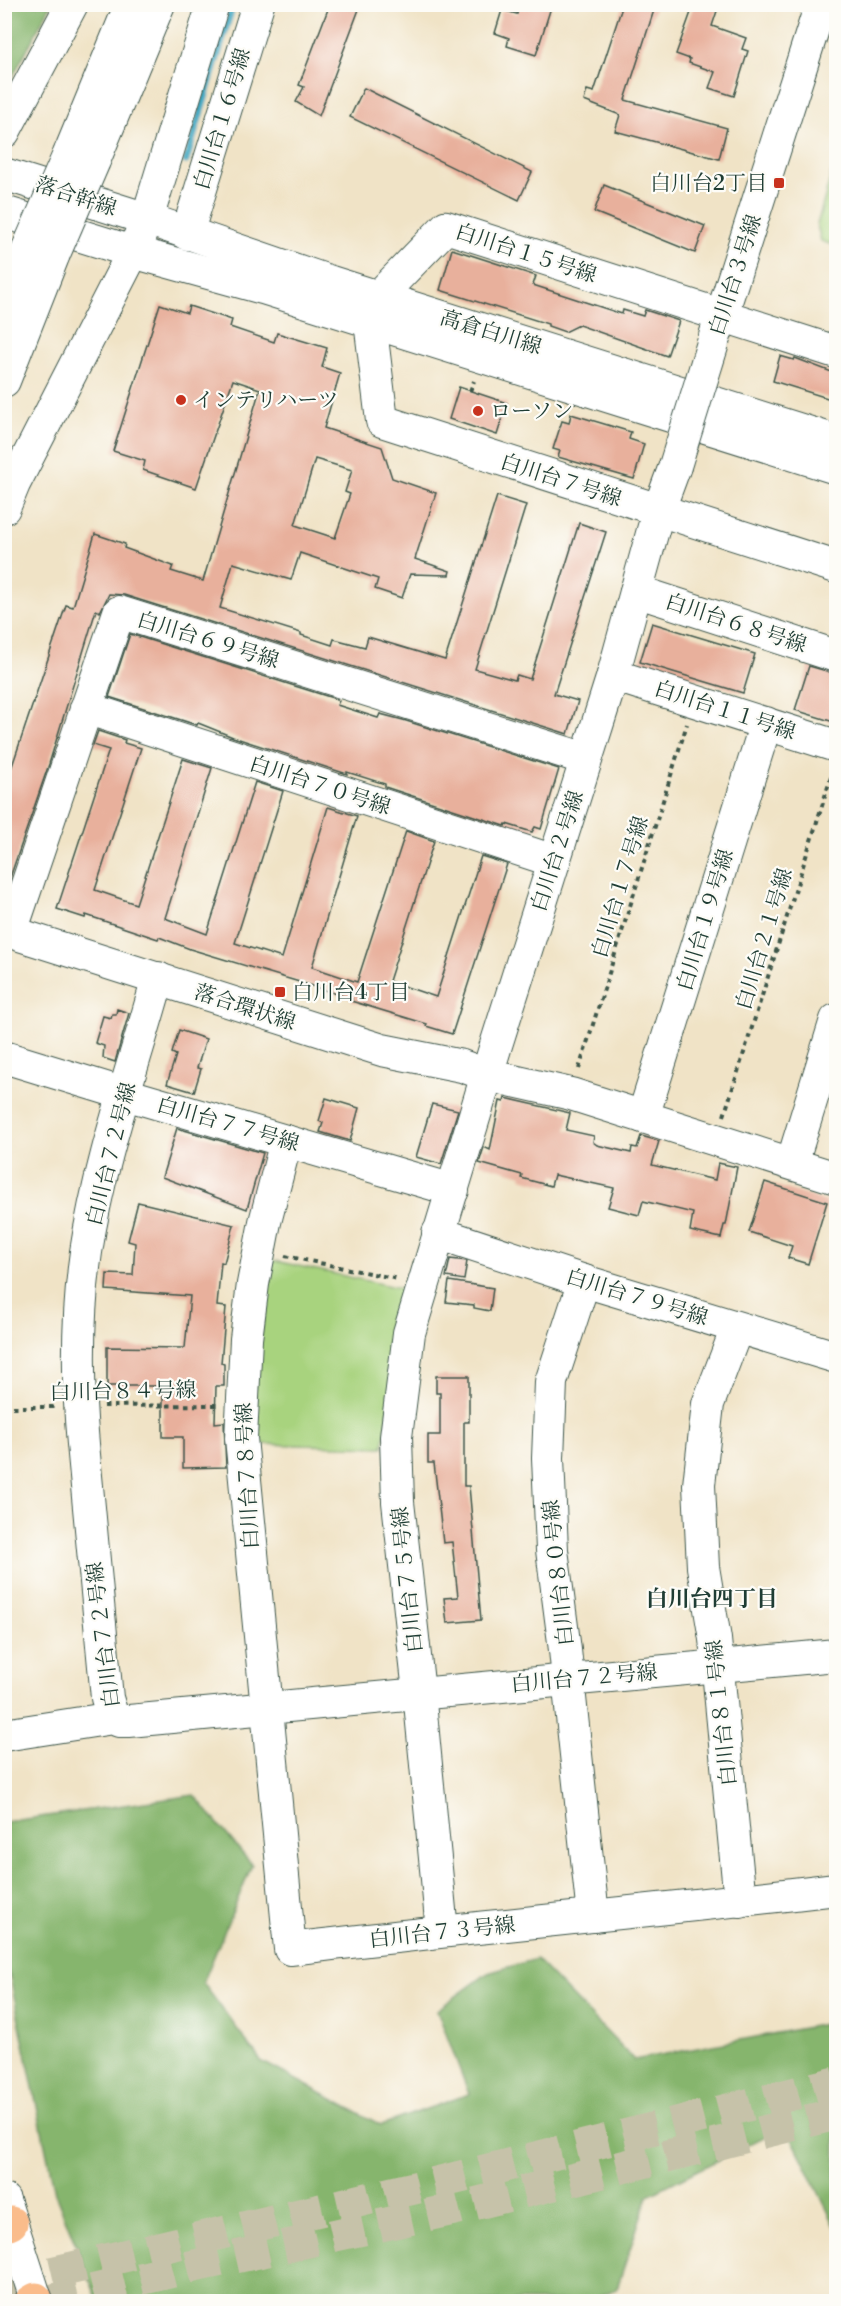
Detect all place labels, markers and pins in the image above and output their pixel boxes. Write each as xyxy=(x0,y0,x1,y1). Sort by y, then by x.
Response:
place label: 白川台2丁目 xyxy=(650,171,767,197)
marker: 白川台2丁目 xyxy=(772,176,786,190)
place label: インテリハーツ xyxy=(193,388,339,414)
marker: インテリハーツ xyxy=(174,393,188,407)
place label: ローソン xyxy=(490,399,573,425)
marker: ローソン xyxy=(471,404,485,418)
place label: 白川台4丁目 xyxy=(292,980,410,1006)
marker: 白川台4丁目 xyxy=(273,985,287,999)

